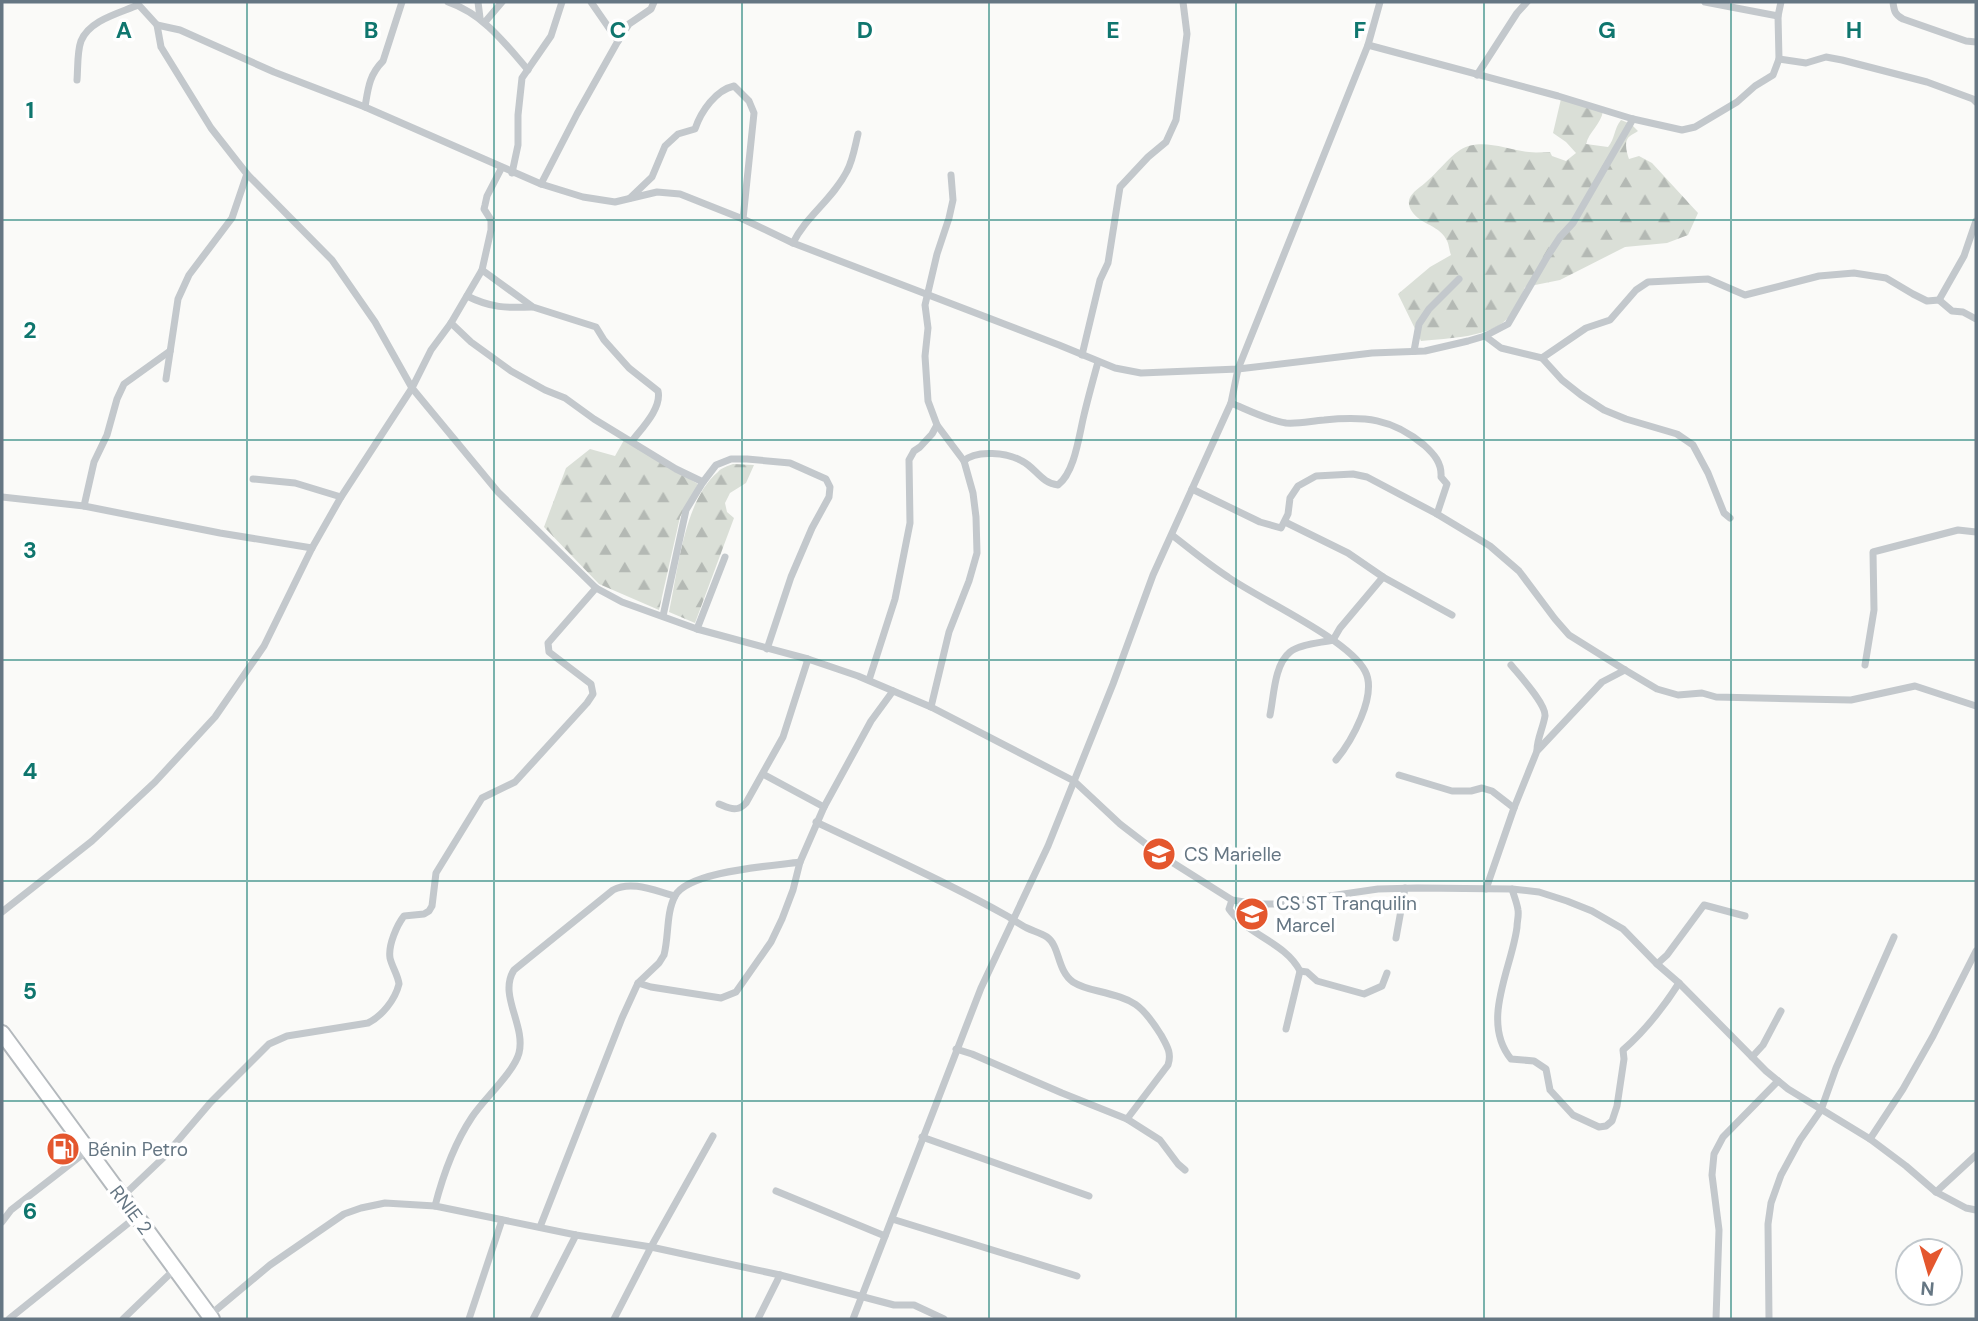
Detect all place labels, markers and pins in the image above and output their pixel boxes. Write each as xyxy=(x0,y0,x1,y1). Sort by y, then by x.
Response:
school or university icon: CS Marielle xyxy=(1140,835,1178,873)
place label: CS Marielle xyxy=(1184,842,1282,867)
place label: CS ST Tranquilin Marcel xyxy=(1276,891,1417,938)
school or university icon: CS ST Tranquilin Marcel xyxy=(1233,895,1271,933)
fuel station icon: Bénin Petro xyxy=(44,1130,82,1168)
place label: Bénin Petro xyxy=(88,1137,188,1162)

